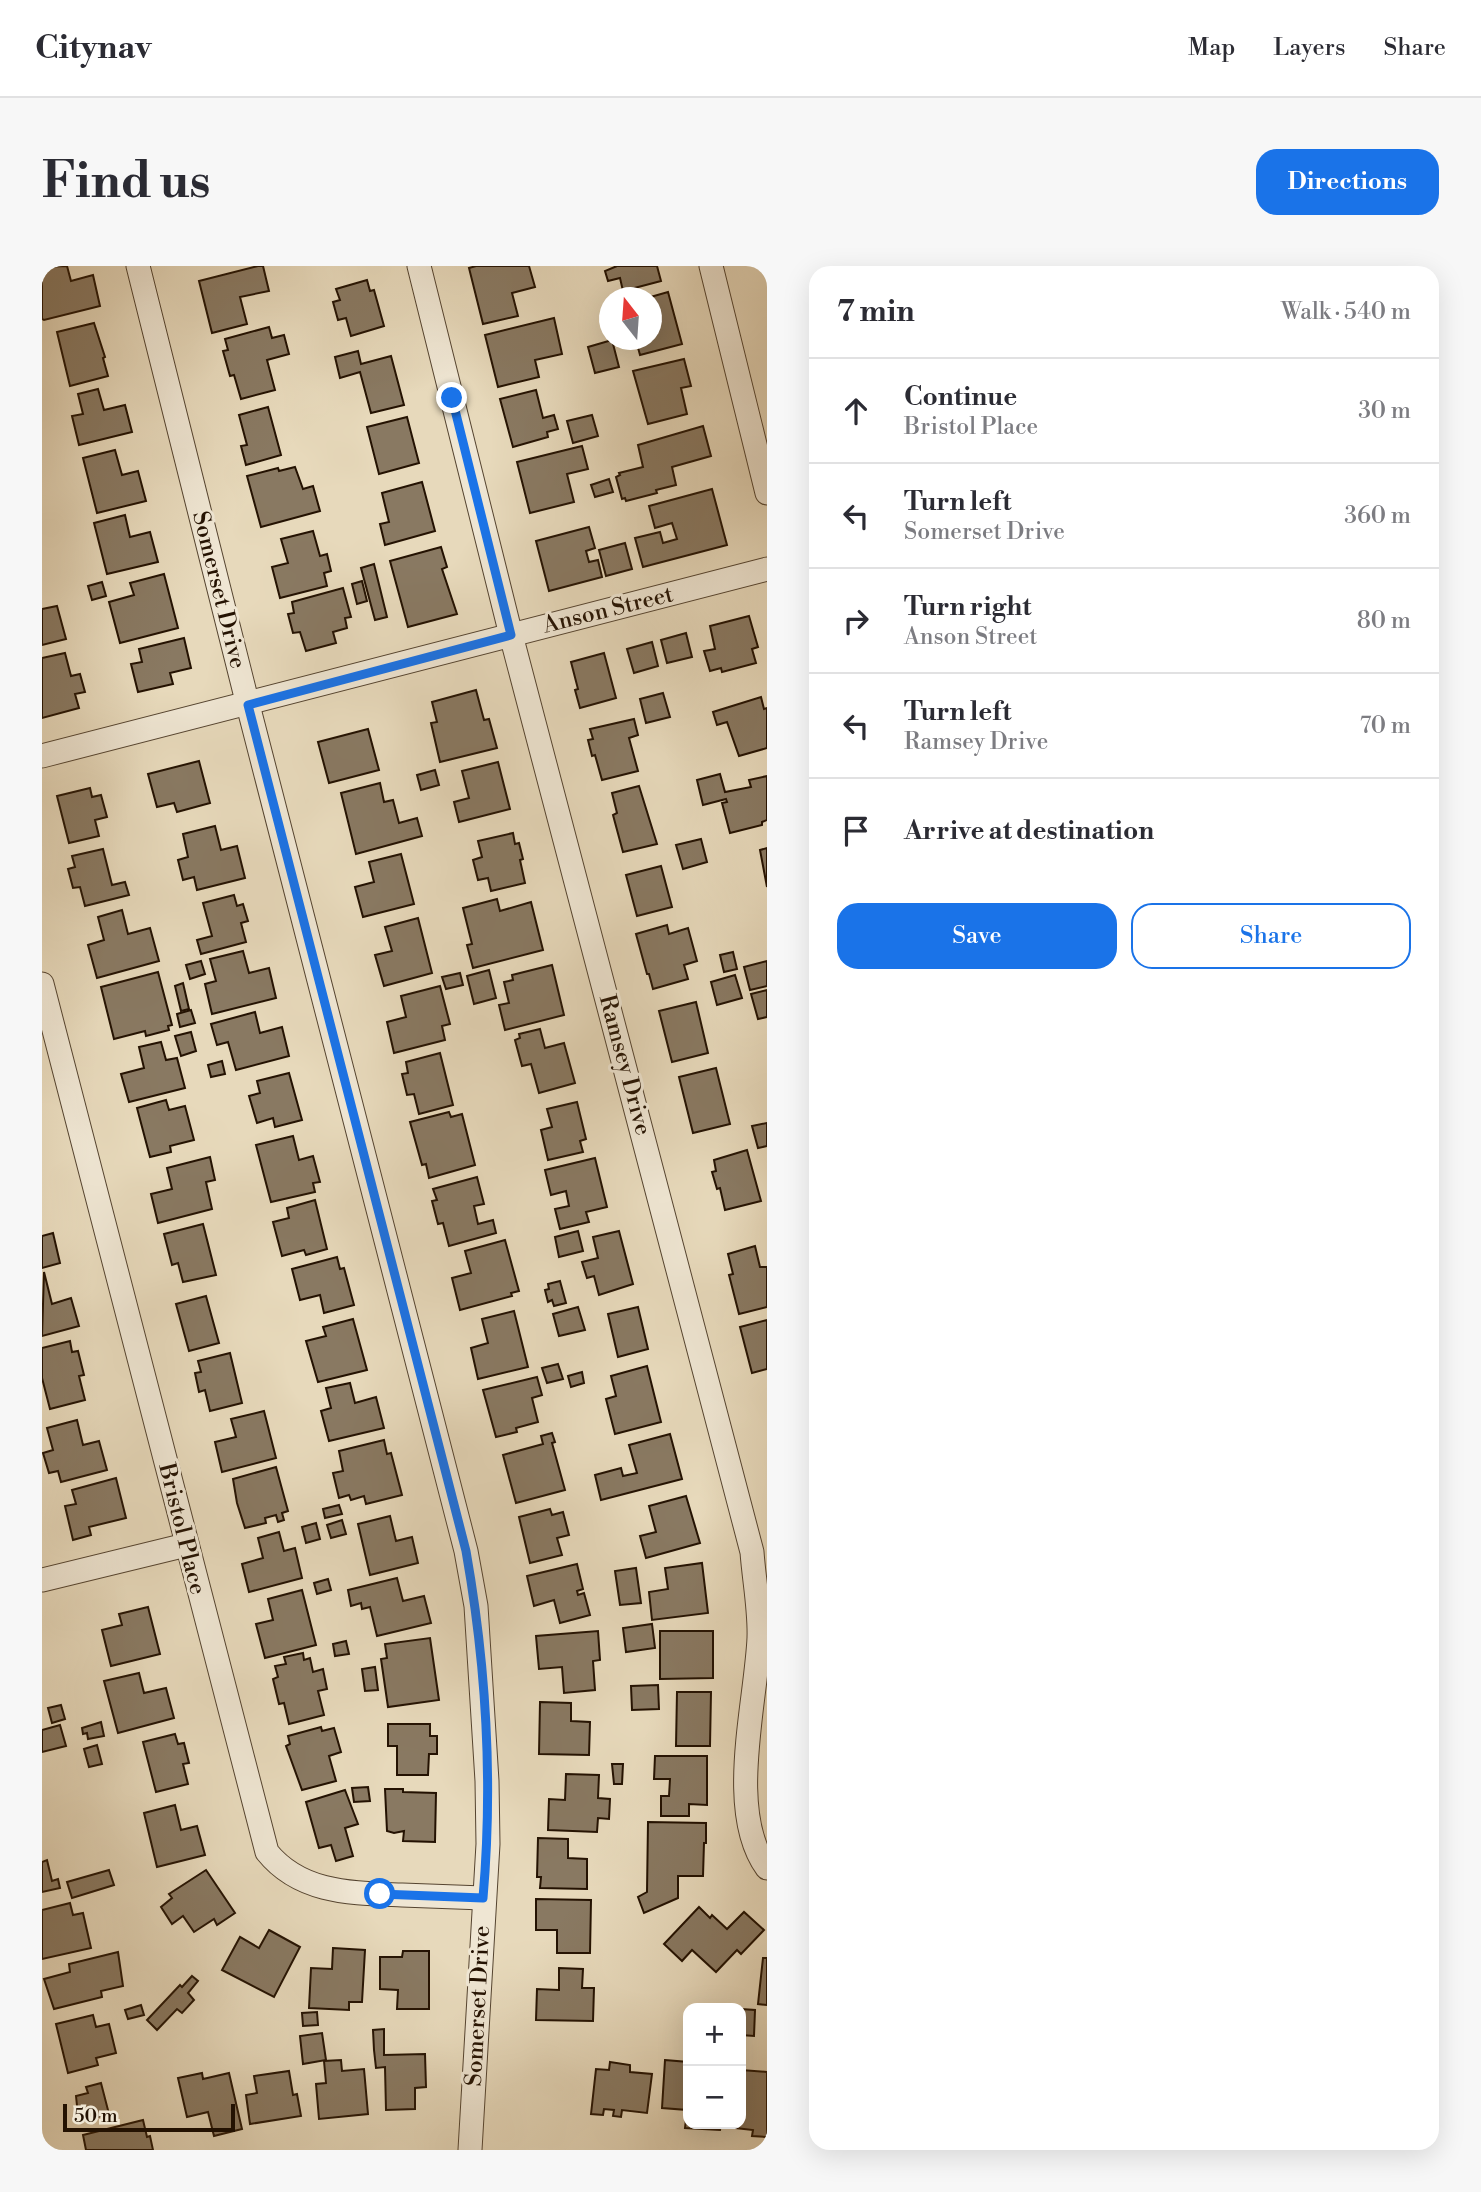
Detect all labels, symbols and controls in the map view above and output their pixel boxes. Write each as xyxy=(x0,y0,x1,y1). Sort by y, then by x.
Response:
text: Citynav xyxy=(35,28,152,69)
text: Map xyxy=(1188,33,1235,63)
text: Layers xyxy=(1273,33,1345,63)
text: Share xyxy=(1383,33,1446,63)
button: Directions xyxy=(1256,149,1439,215)
text: Find us xyxy=(42,152,211,213)
north arrow xyxy=(599,287,662,350)
text: 7 min xyxy=(837,293,915,331)
text: Walk · 540 m xyxy=(1281,298,1411,326)
text: Continue xyxy=(904,381,1017,413)
route end xyxy=(436,382,467,413)
icon: ahead xyxy=(837,392,875,430)
text: 30 m xyxy=(1358,397,1411,425)
text: Bristol Place xyxy=(904,413,1038,441)
text: Turn left xyxy=(904,486,1012,518)
icon: left xyxy=(837,497,875,535)
text: 360 m xyxy=(1344,502,1411,530)
street label: Somerset Drive xyxy=(186,509,252,671)
text: Somerset Drive xyxy=(904,518,1065,546)
street label: Anson Street xyxy=(539,580,676,640)
text: Turn right xyxy=(904,591,1032,623)
icon: right xyxy=(837,602,875,640)
text: 80 m xyxy=(1357,607,1411,635)
text: Anson Street xyxy=(904,623,1037,651)
text: Turn left xyxy=(904,696,1012,728)
icon: left xyxy=(837,707,875,745)
text: 70 m xyxy=(1360,712,1411,740)
text: Ramsey Drive xyxy=(904,728,1048,756)
icon: arrive xyxy=(837,812,875,850)
text: Arrive at destination xyxy=(904,815,1154,847)
button: Save xyxy=(837,903,1117,969)
button: Share xyxy=(1131,903,1411,969)
street label: Ramsey Drive xyxy=(593,992,657,1138)
street label: Bristol Place xyxy=(152,1460,212,1597)
route start xyxy=(364,1878,395,1909)
street label: Somerset Drive xyxy=(460,1925,496,2087)
map controls xyxy=(683,2003,746,2129)
button: + xyxy=(683,2003,746,2066)
button: − xyxy=(683,2066,746,2129)
scale bar xyxy=(63,2101,234,2133)
text: 50 m xyxy=(74,2104,118,2128)

